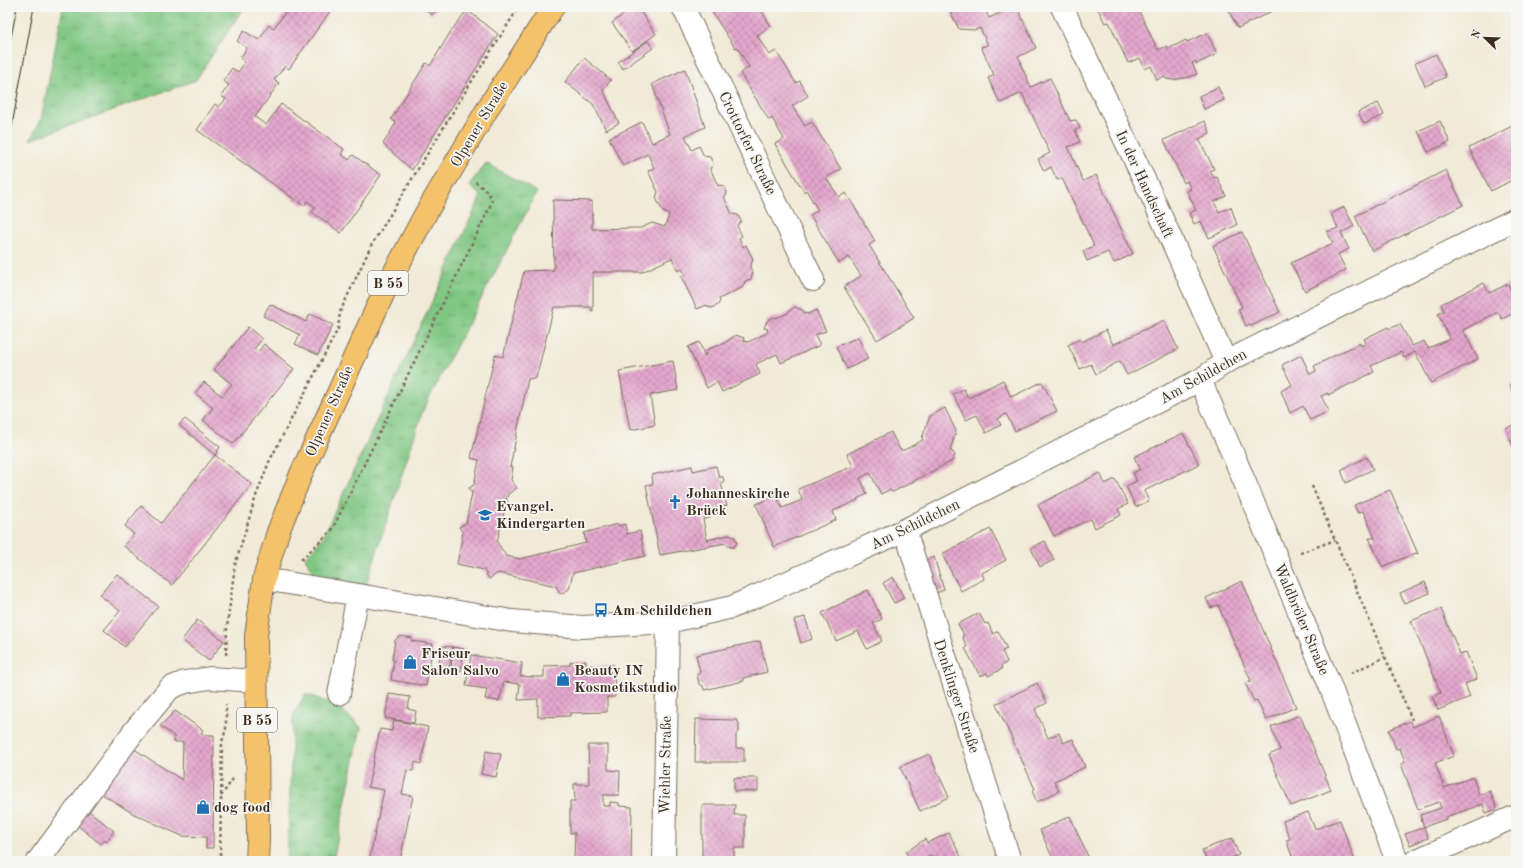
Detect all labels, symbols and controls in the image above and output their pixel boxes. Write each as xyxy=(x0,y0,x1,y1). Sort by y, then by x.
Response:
north arrow xyxy=(1465,18,1505,58)
text: N xyxy=(1470,28,1484,41)
street label: Olpener Straße xyxy=(449,79,512,170)
street label: Crottorfer Straße xyxy=(715,90,778,198)
street label: In der Handschaft xyxy=(1112,128,1175,241)
road number: B 55 xyxy=(368,271,408,295)
street label: Am Schildchen xyxy=(1158,347,1250,407)
street label: Olpener Straße xyxy=(304,364,357,459)
place label: Johanneskirche Brück xyxy=(686,487,790,519)
church icon: Johanneskirche Brück xyxy=(667,494,683,510)
street label: Am Schildchen xyxy=(869,497,963,553)
place label: Evangel. Kindergarten xyxy=(496,500,585,532)
school or university icon: Evangel. Kindergarten xyxy=(477,507,493,523)
street label: Waldbröler Straße xyxy=(1270,562,1331,678)
bus stop icon: Am Schildchen xyxy=(593,602,609,618)
place label: Am Schildchen xyxy=(612,604,712,619)
street label: Denklinger Straße xyxy=(930,638,981,755)
place label: Friseur Salon Salvo xyxy=(421,647,499,679)
shop icon: Friseur Salon Salvo xyxy=(402,654,418,670)
place label: Beauty IN Kosmetikstudio xyxy=(574,664,677,696)
shop icon: Beauty IN Kosmetikstudio xyxy=(555,671,571,687)
road number: B 55 xyxy=(237,708,277,732)
street label: Wiehler Straße xyxy=(658,715,675,814)
shop icon: dog food xyxy=(195,799,211,815)
place label: dog food xyxy=(214,801,271,816)

